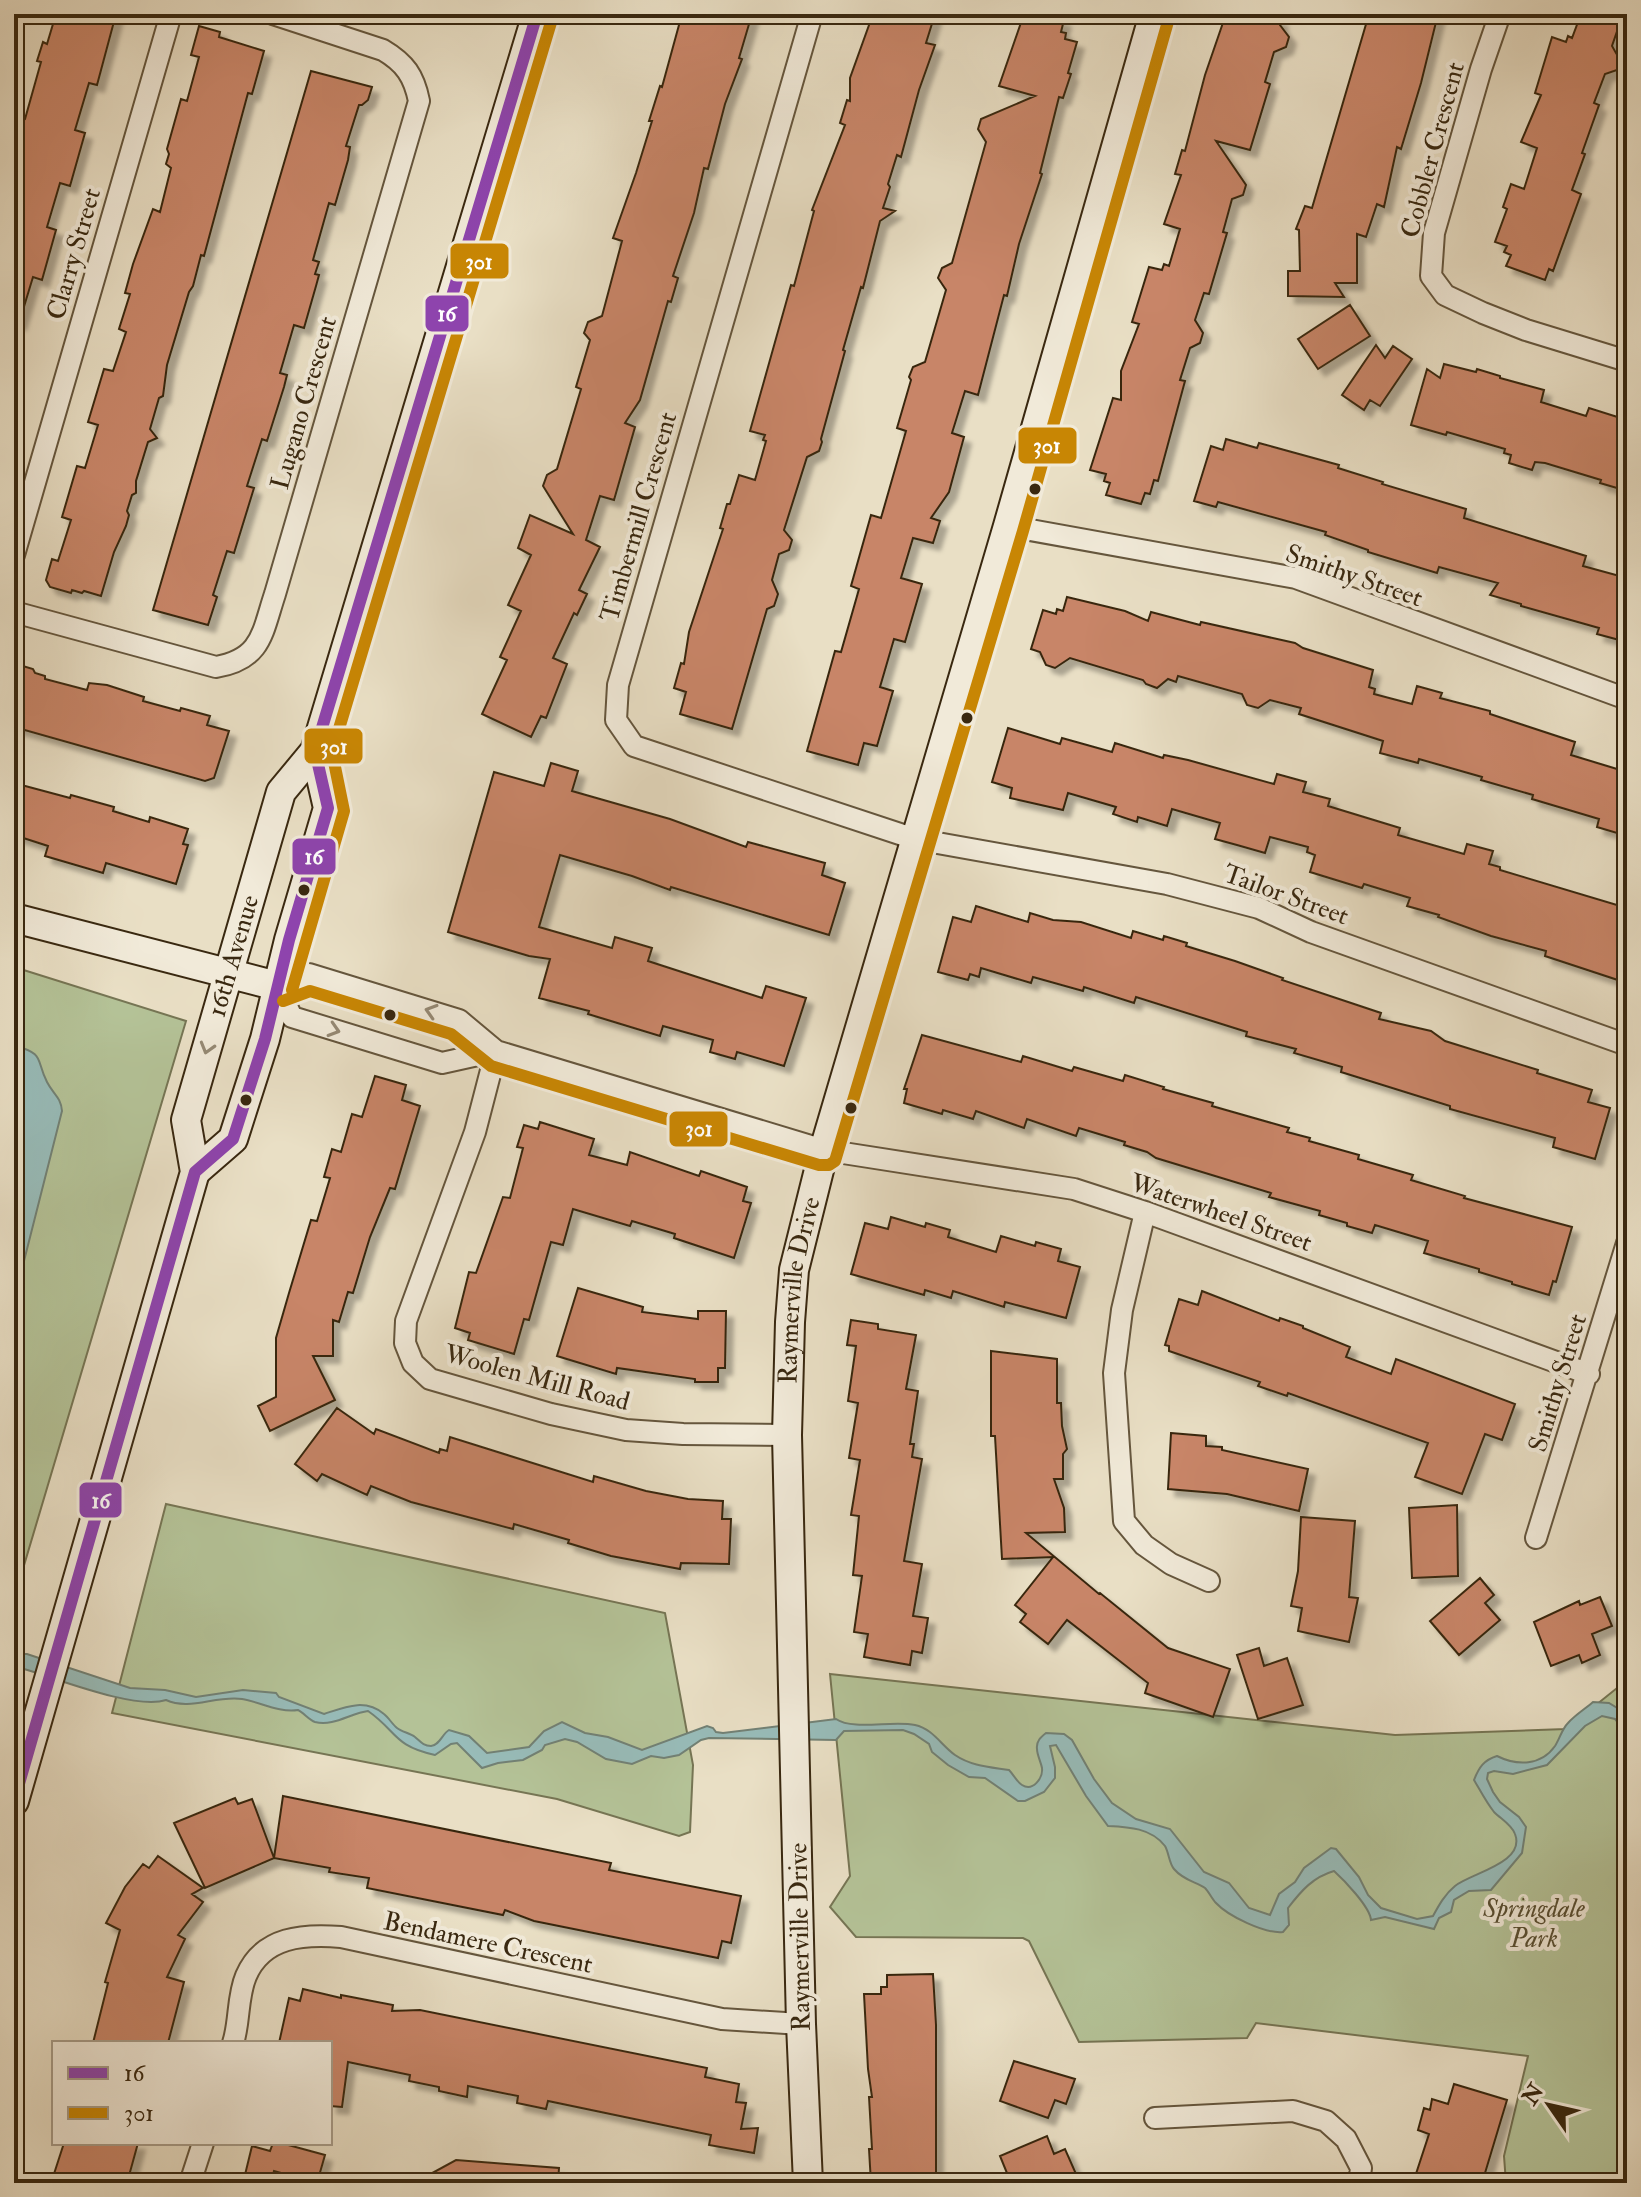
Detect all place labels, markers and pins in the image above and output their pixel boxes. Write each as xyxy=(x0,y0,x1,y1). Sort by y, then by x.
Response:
unlabelled marker xyxy=(1027,481,1043,497)
unlabelled marker xyxy=(959,710,975,726)
unlabelled marker xyxy=(296,882,312,898)
unlabelled marker xyxy=(382,1007,398,1023)
unlabelled marker xyxy=(238,1092,254,1108)
unlabelled marker xyxy=(843,1100,859,1116)

